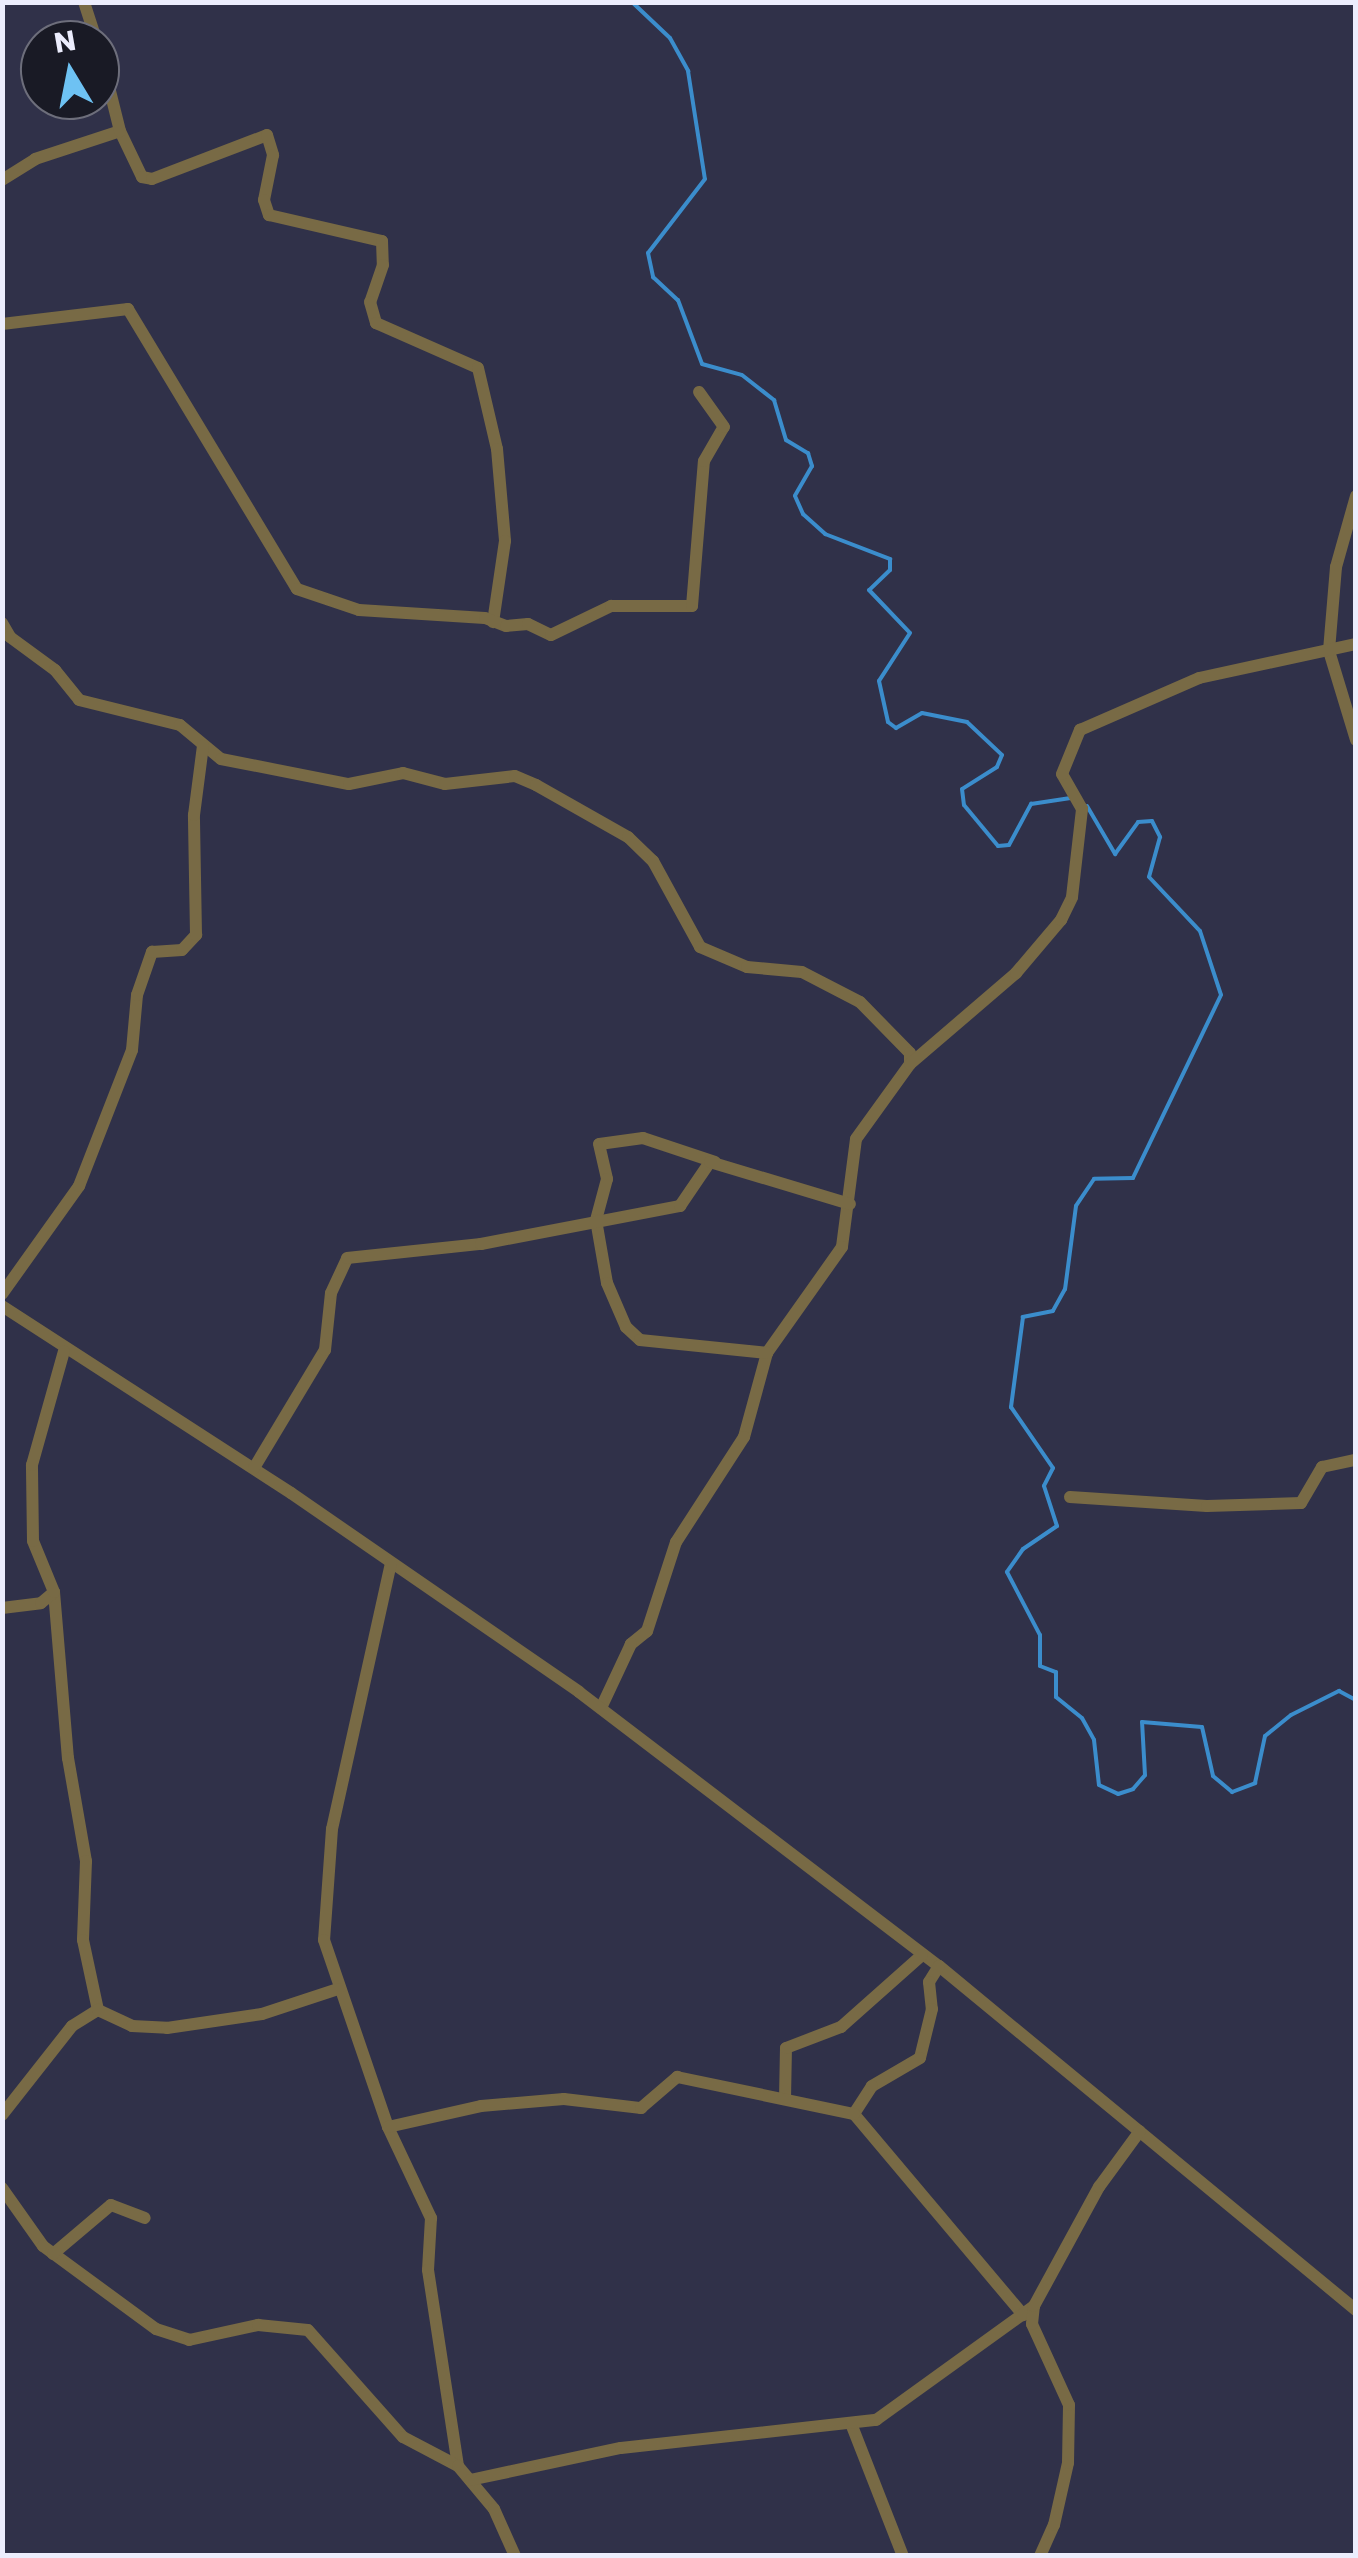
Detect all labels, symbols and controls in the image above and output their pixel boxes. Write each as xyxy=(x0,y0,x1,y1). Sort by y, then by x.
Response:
north arrow xyxy=(20,20,120,120)
text: N xyxy=(51,21,79,63)

